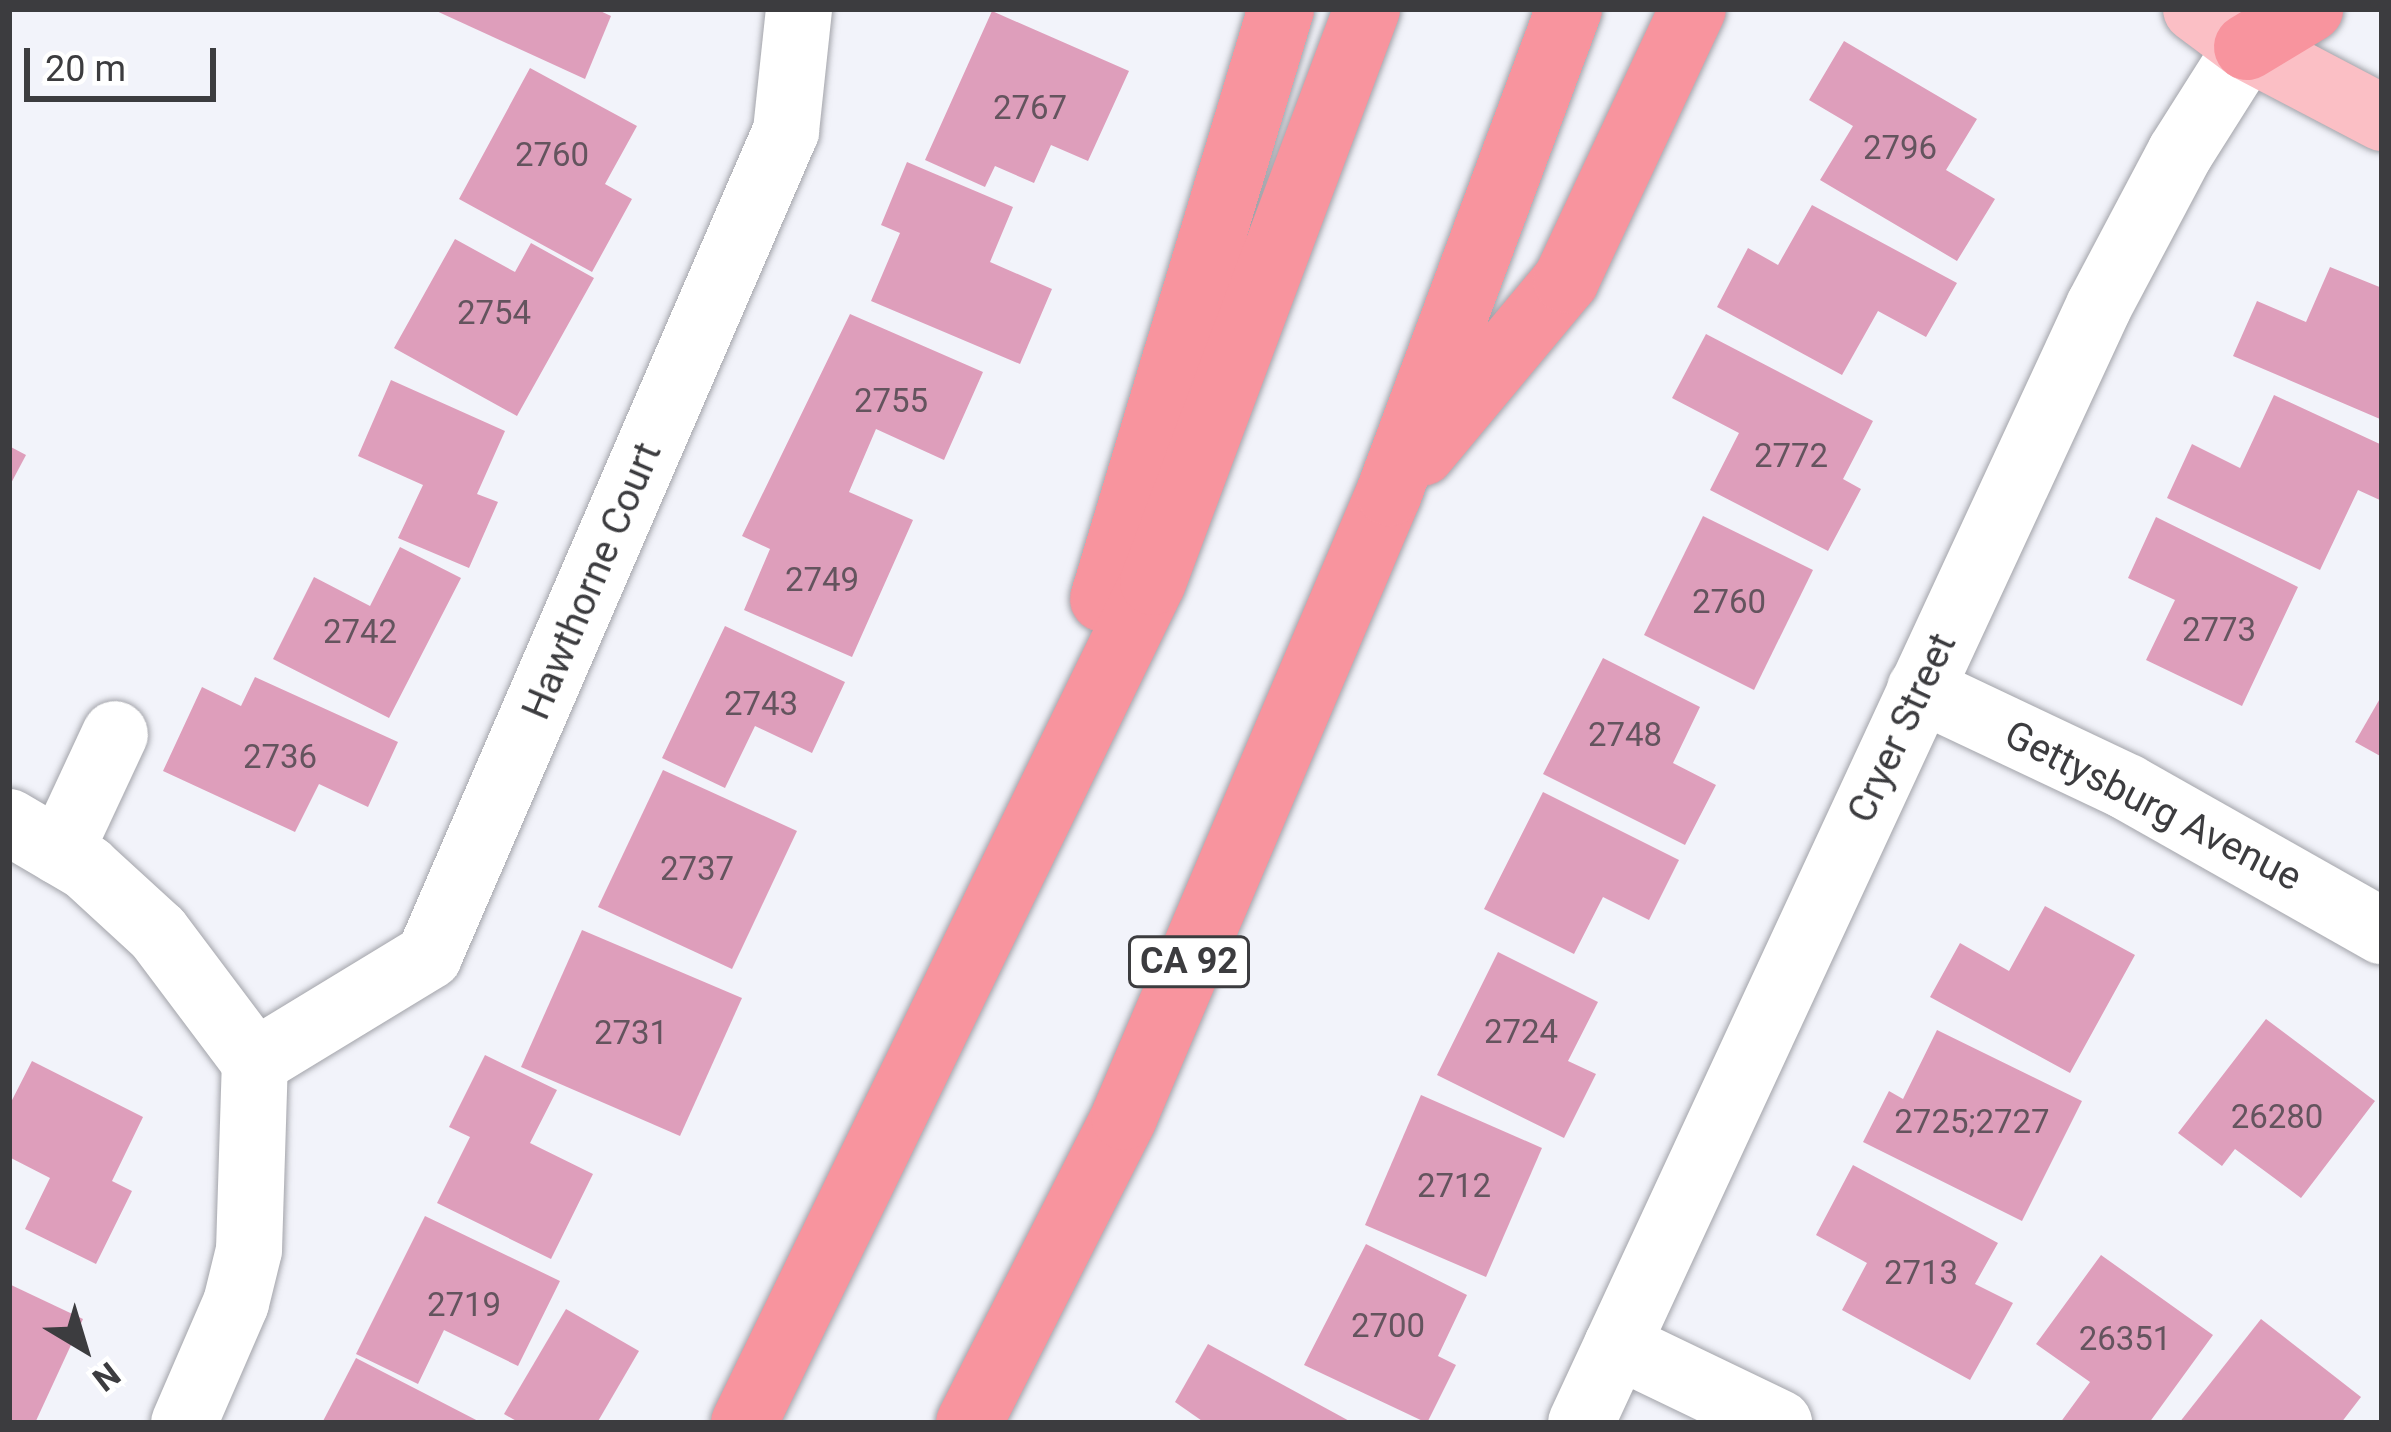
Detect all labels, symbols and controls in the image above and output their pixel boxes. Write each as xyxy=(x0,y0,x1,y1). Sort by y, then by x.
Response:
scale bar xyxy=(30,24,222,98)
text: 20 m xyxy=(45,48,126,90)
house number: 2767 xyxy=(993,88,1067,128)
house number: 2796 xyxy=(1863,128,1937,168)
house number: 2760 xyxy=(515,135,589,175)
house number: 2754 xyxy=(457,293,531,333)
house number: 2755 xyxy=(854,381,928,421)
street label: Hawthorne Court xyxy=(513,436,671,726)
house number: 2772 xyxy=(1754,436,1828,476)
house number: 2749 xyxy=(785,560,859,600)
house number: 2760 xyxy=(1692,582,1766,622)
house number: 2773 xyxy=(2182,610,2256,650)
house number: 2742 xyxy=(323,612,397,652)
street label: Cryer Street xyxy=(1838,626,1966,830)
house number: 2743 xyxy=(724,684,798,724)
street label: Gettysburg Avenue xyxy=(1997,711,2309,901)
house number: 2748 xyxy=(1588,715,1662,755)
house number: 2736 xyxy=(243,737,317,777)
house number: 2737 xyxy=(660,849,734,889)
road number: CA 92 xyxy=(1126,932,1252,992)
house number: 2724 xyxy=(1484,1012,1558,1052)
house number: 2731 xyxy=(594,1013,668,1053)
house number: 26280 xyxy=(2231,1097,2323,1137)
house number: 2725;2727 xyxy=(1894,1102,2050,1142)
house number: 2712 xyxy=(1417,1166,1491,1206)
house number: 2713 xyxy=(1884,1253,1958,1293)
house number: 2719 xyxy=(427,1285,501,1325)
north arrow xyxy=(24,1288,144,1408)
house number: 2700 xyxy=(1351,1306,1425,1346)
house number: 26351 xyxy=(2079,1319,2171,1359)
text: N xyxy=(85,1354,128,1399)

